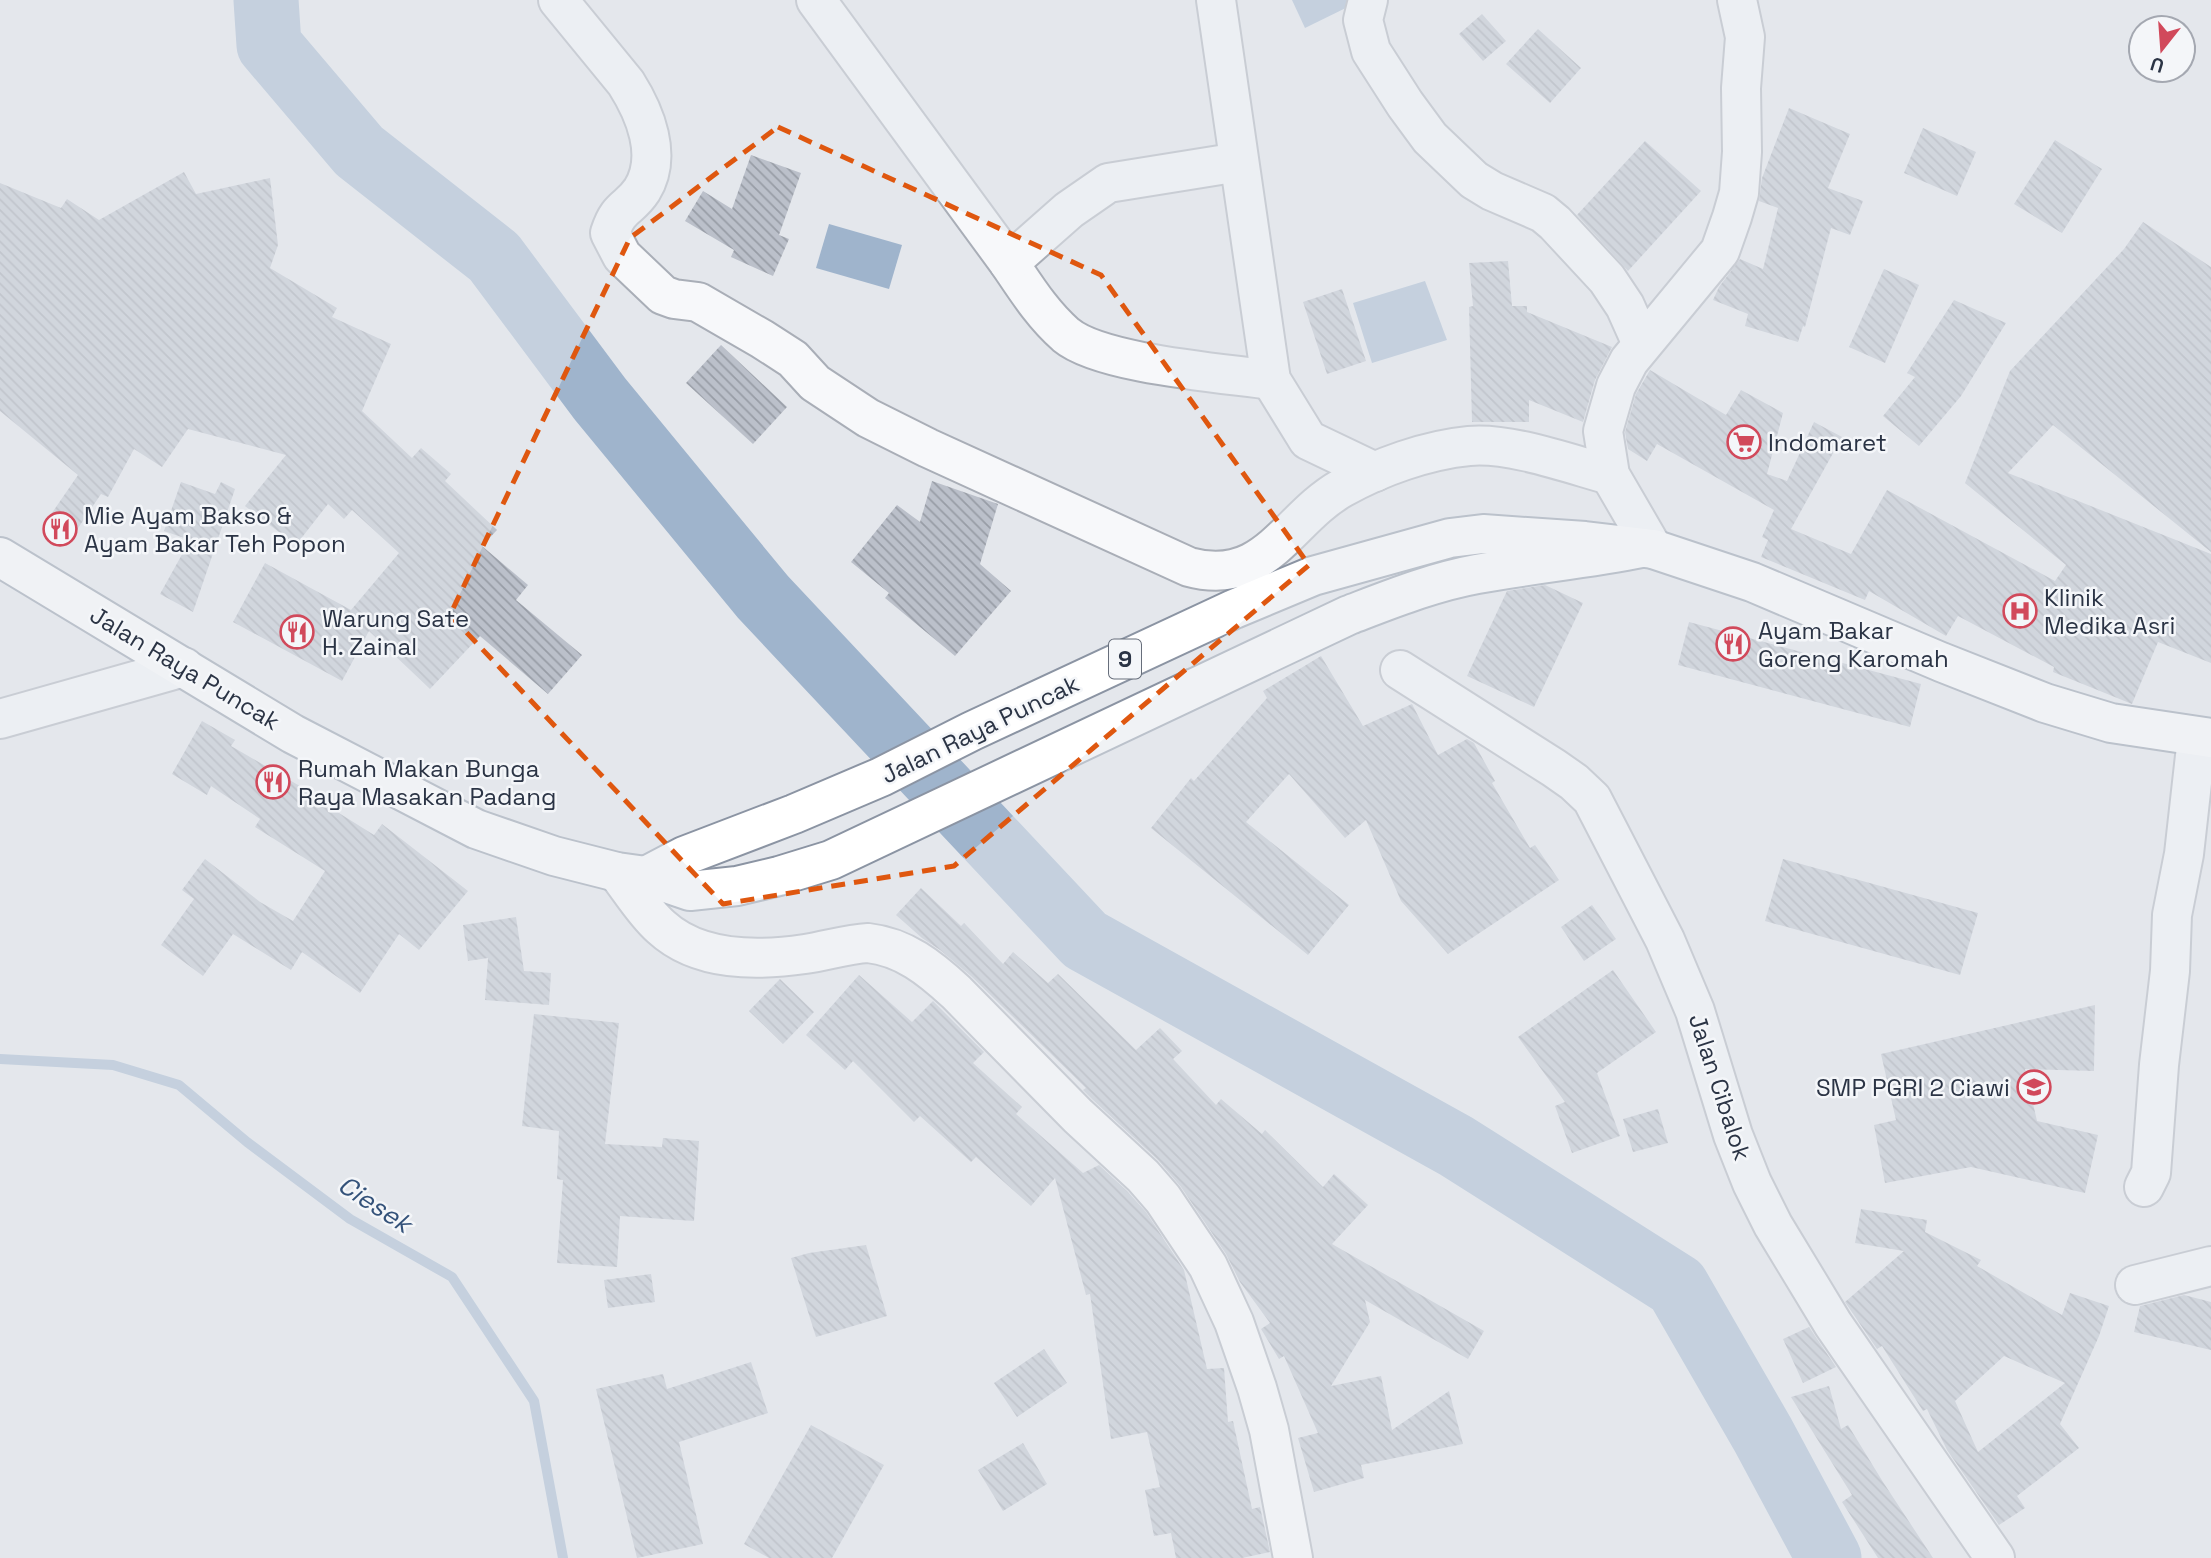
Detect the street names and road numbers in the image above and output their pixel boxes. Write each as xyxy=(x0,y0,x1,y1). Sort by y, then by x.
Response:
street label: Jalan Raya Puncak xyxy=(84,599,286,737)
road number: 9 xyxy=(1109,639,1141,678)
street label: Jalan Raya Puncak xyxy=(876,668,1084,790)
street label: Jalan Cibalok xyxy=(1682,1010,1758,1164)

